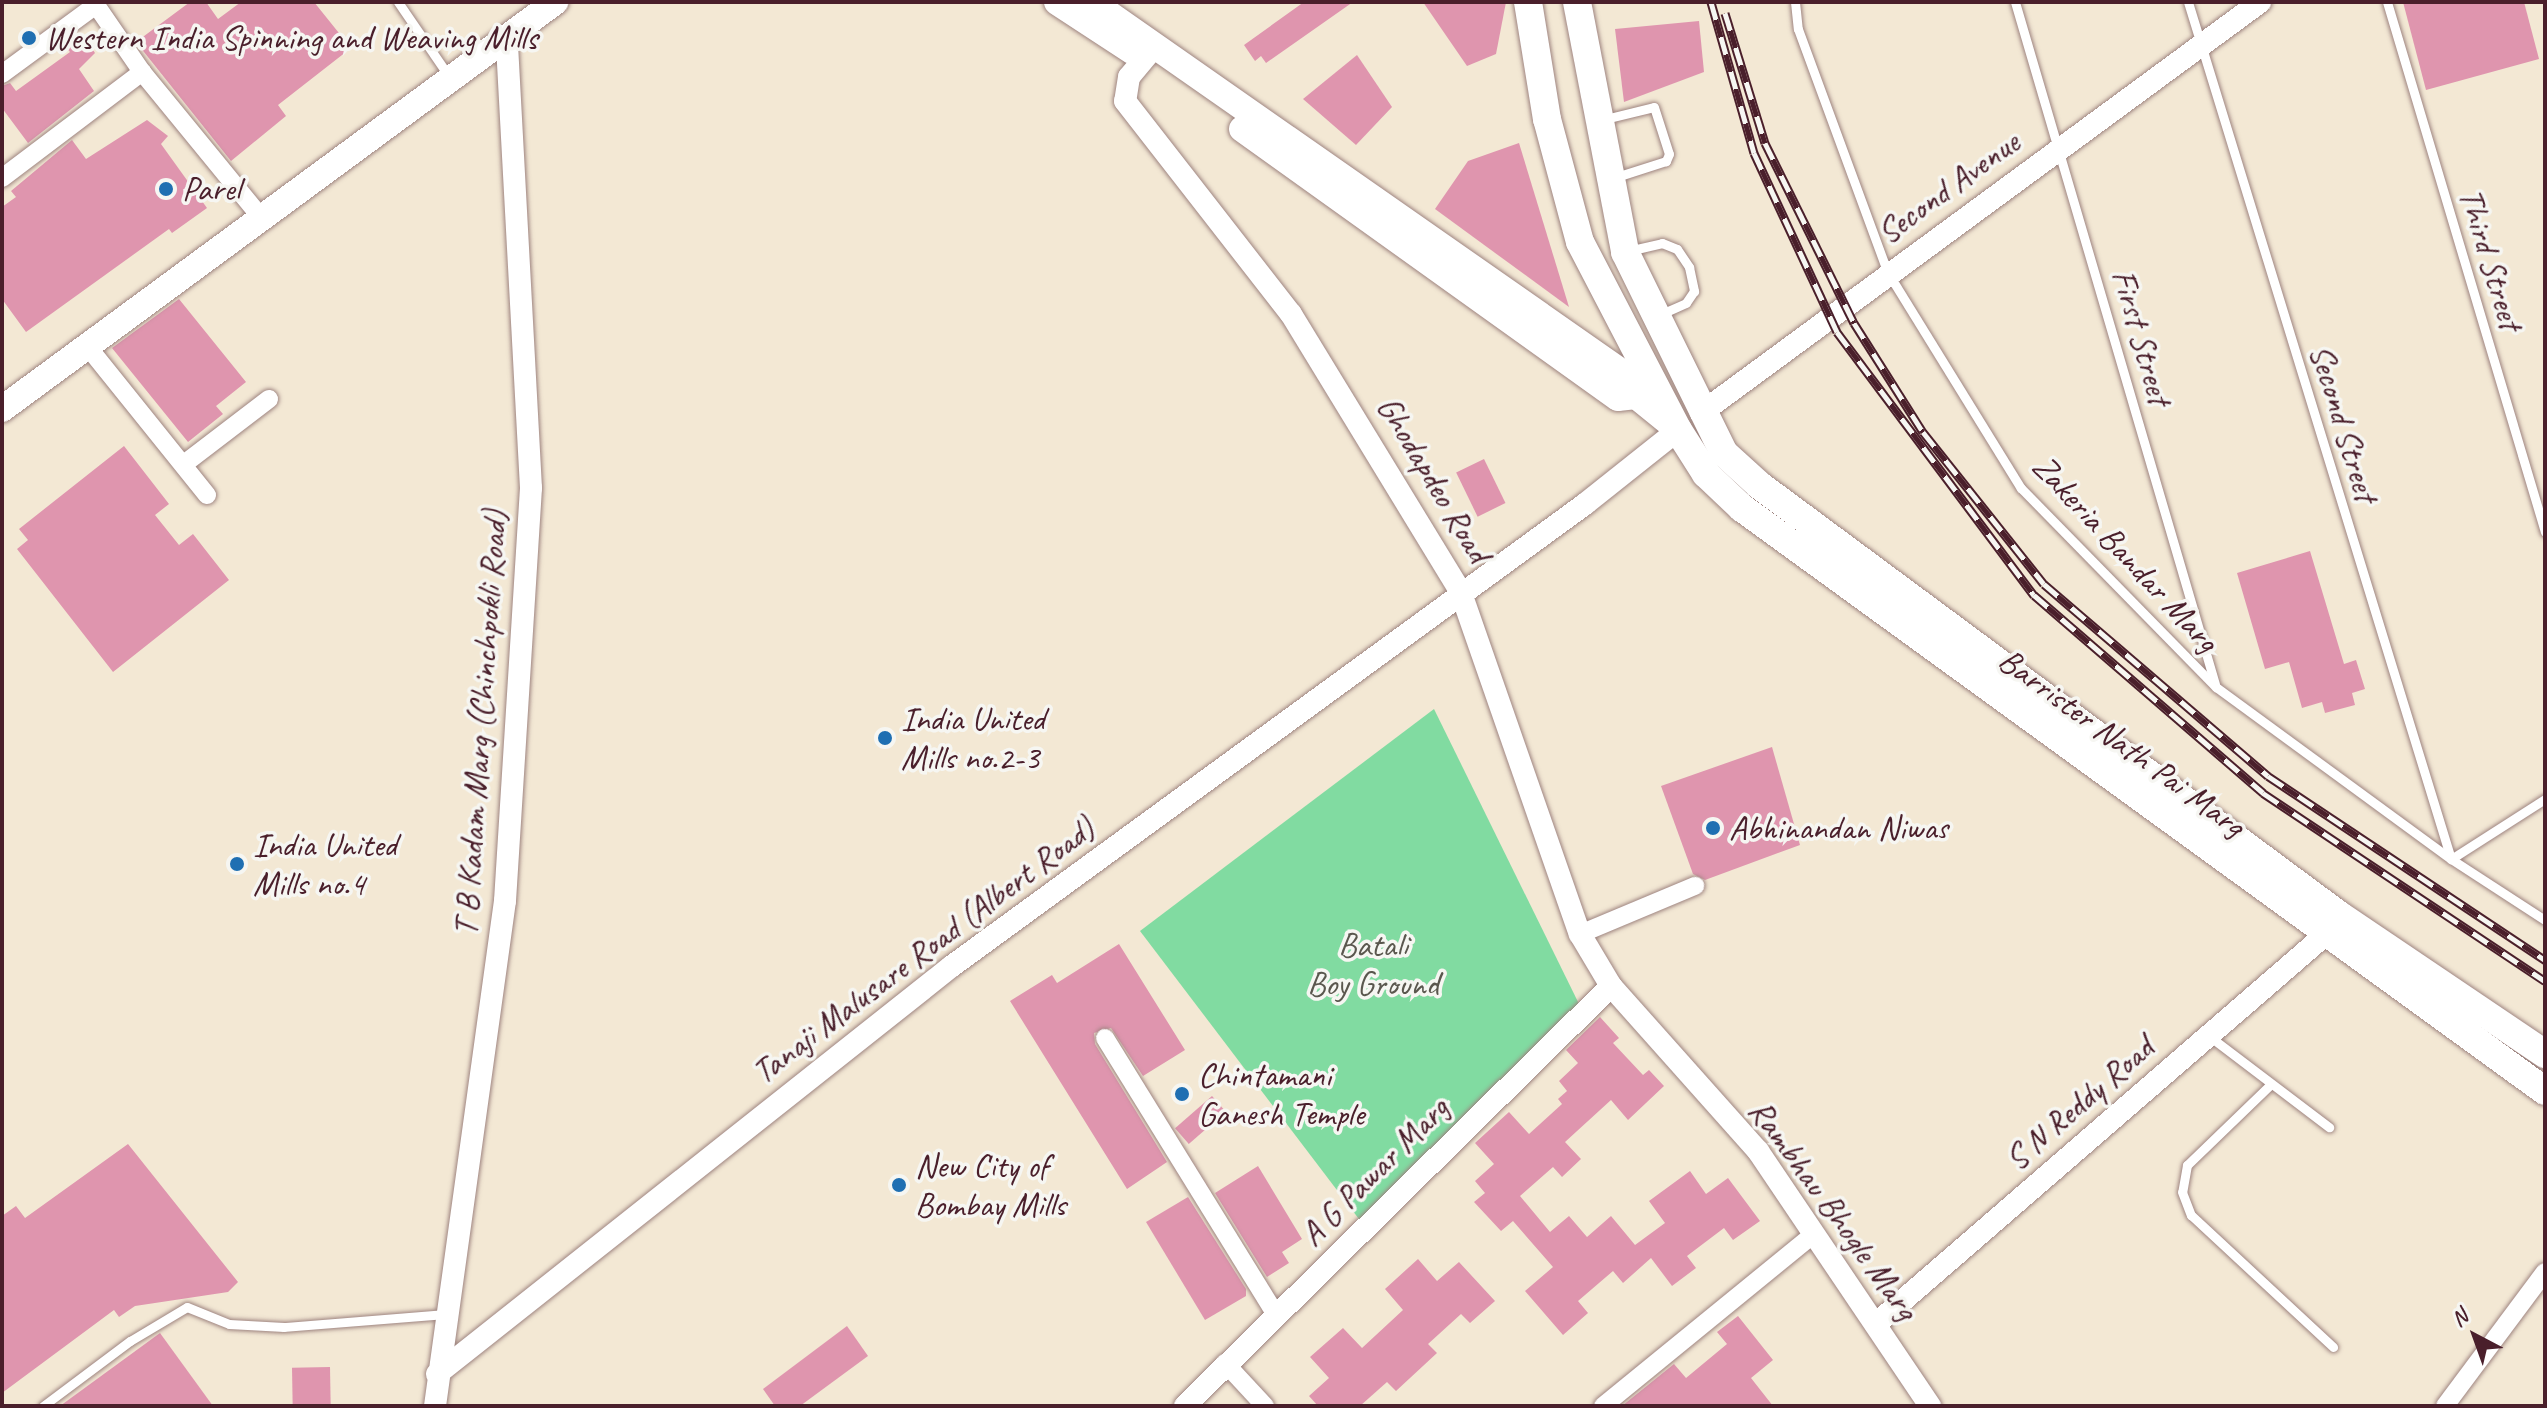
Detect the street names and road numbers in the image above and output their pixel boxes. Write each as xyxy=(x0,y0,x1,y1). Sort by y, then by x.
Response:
street label: Second Avenue xyxy=(1869,122,2027,252)
street label: Third Street xyxy=(2450,183,2532,335)
street label: First Street xyxy=(2103,264,2181,410)
street label: Second Street xyxy=(2301,340,2387,506)
street label: Ghodapdeo Road xyxy=(1369,389,1499,569)
street label: Zakeria Bandar Marg xyxy=(2024,445,2228,661)
street label: T B Kadam Marg (Chinchpokli Road) xyxy=(445,509,515,937)
street label: Barrister Nath Pai Marg xyxy=(1991,639,2253,845)
street label: Tanaji Malusare Road (Albert Road) xyxy=(744,808,1102,1092)
street label: S N Reddy Road xyxy=(1996,1027,2162,1179)
street label: A G Pawar Marg xyxy=(1291,1088,1457,1254)
street label: Rambhau Bhogle Marg xyxy=(1740,1091,1928,1327)

